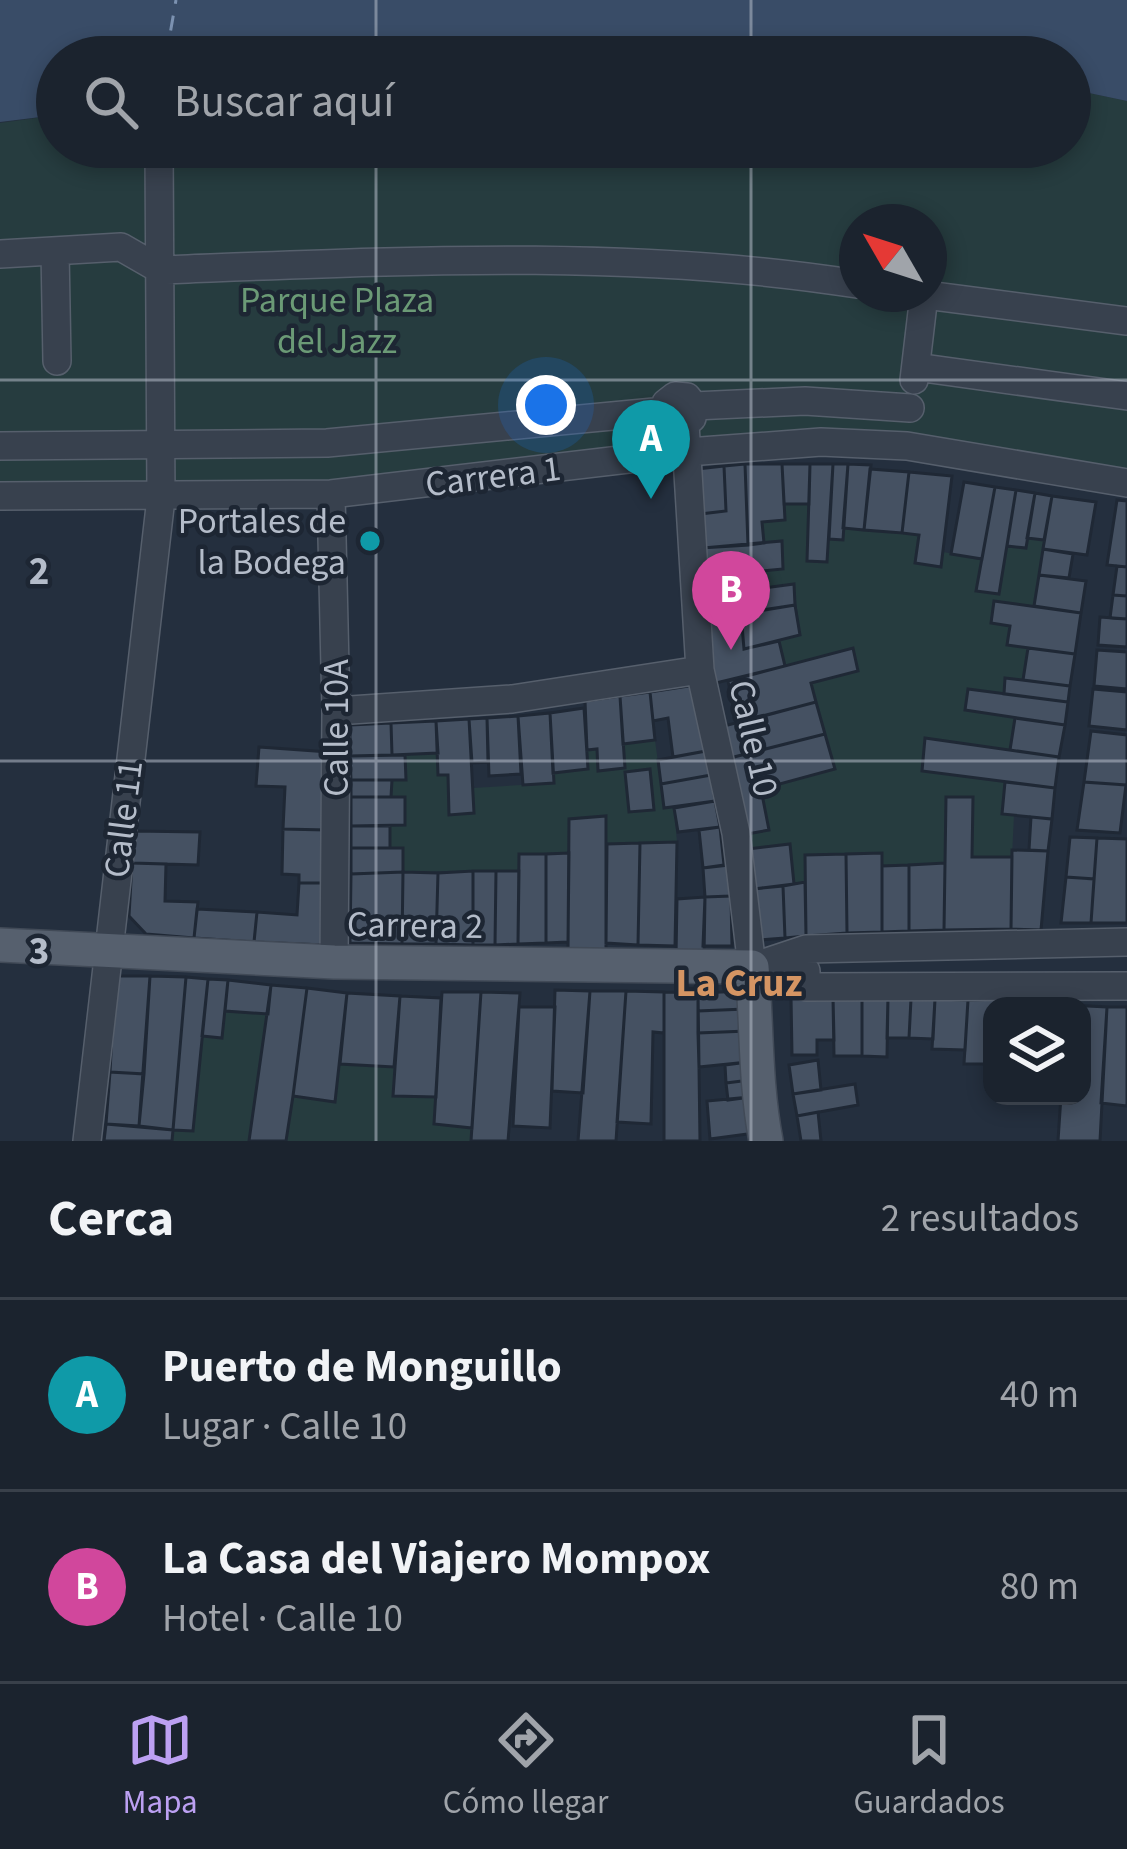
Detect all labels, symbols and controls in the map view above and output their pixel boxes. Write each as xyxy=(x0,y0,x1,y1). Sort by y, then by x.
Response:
search box xyxy=(36,36,1091,168)
icon: search xyxy=(78,69,144,135)
text: Buscar aquí xyxy=(174,70,394,134)
north arrow xyxy=(839,204,947,312)
park label: Parque Plaza del Jazz xyxy=(240,275,434,367)
your location xyxy=(516,375,576,435)
pin: A xyxy=(612,400,690,499)
street label: Carrera 1 xyxy=(423,443,564,510)
place label: Portales de la Bodega xyxy=(178,496,346,588)
marker: Portales de la Bodega xyxy=(357,528,383,554)
text: 2 xyxy=(29,544,49,600)
pin: B xyxy=(692,551,770,650)
street label: Calle 10A xyxy=(311,659,362,797)
street label: Calle 10 xyxy=(715,675,792,802)
street label: Calle 11 xyxy=(91,758,156,881)
street label: Carrera 2 xyxy=(347,899,483,952)
text: 3 xyxy=(29,924,49,980)
district label: La Cruz xyxy=(676,956,802,1012)
map controls xyxy=(983,997,1091,1105)
button: layers xyxy=(983,997,1091,1105)
text: Cerca xyxy=(48,1183,174,1255)
text: 2 resultados xyxy=(881,1191,1079,1247)
text: Puerto de Monguillo xyxy=(162,1335,562,1399)
text: A xyxy=(76,1367,98,1423)
text: 40 m xyxy=(1000,1367,1079,1423)
text: Lugar · Calle 10 xyxy=(162,1399,407,1455)
text: La Casa del Viajero Mompox xyxy=(162,1527,710,1591)
text: B xyxy=(75,1559,99,1615)
text: 80 m xyxy=(1000,1559,1079,1615)
text: Hotel · Calle 10 xyxy=(162,1591,403,1647)
tab: Mapa xyxy=(123,1707,198,1826)
tab: Cómo llegar xyxy=(443,1707,608,1826)
tab: Guardados xyxy=(853,1707,1004,1826)

